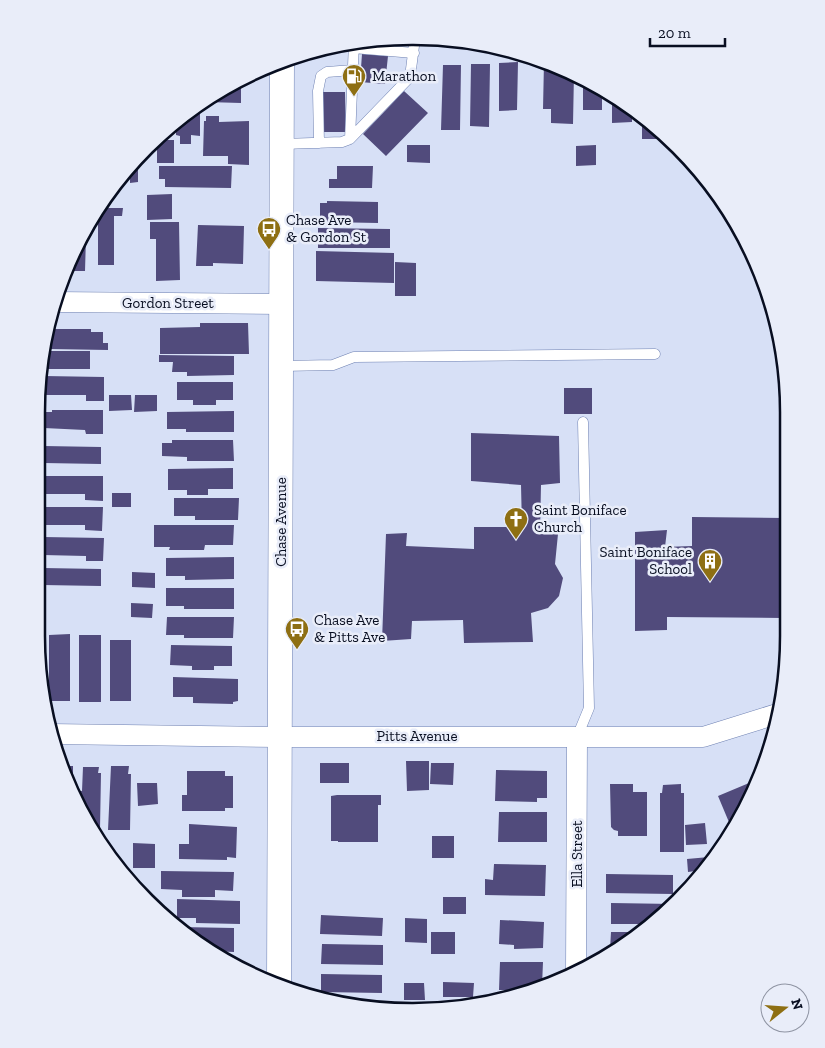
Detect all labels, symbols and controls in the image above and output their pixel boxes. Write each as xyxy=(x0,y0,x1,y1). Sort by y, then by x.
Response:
scale bar xyxy=(650,15,725,47)
text: 20 m xyxy=(658,24,691,42)
fuel station icon: Marathon xyxy=(341,63,367,97)
place label: Marathon xyxy=(372,67,437,85)
place label: Chase Ave & Gordon St xyxy=(286,211,367,246)
bus stop icon: Chase Ave & Gordon St xyxy=(256,216,282,250)
street label: Gordon Street xyxy=(122,294,214,312)
street label: Chase Avenue xyxy=(272,477,290,567)
place label: Saint Boniface Church xyxy=(534,501,627,536)
church icon: Saint Boniface Church xyxy=(503,506,529,540)
place label: Saint Boniface School xyxy=(599,543,692,578)
building icon: Saint Boniface School xyxy=(697,548,723,582)
place label: Chase Ave & Pitts Ave xyxy=(314,611,385,646)
bus stop icon: Chase Ave & Pitts Ave xyxy=(284,616,310,650)
street label: Pitts Avenue xyxy=(377,727,458,745)
street label: Ella Street xyxy=(568,820,586,887)
north arrow xyxy=(760,983,810,1033)
text: N xyxy=(787,997,807,1012)

